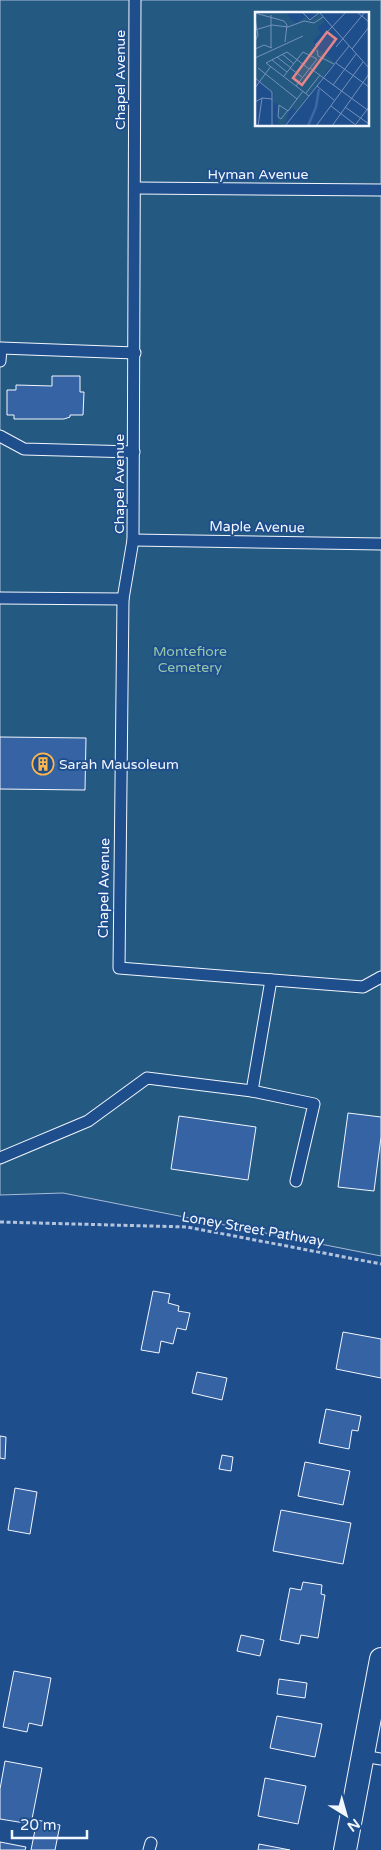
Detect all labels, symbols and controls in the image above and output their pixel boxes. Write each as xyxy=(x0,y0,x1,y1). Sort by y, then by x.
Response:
inset map xyxy=(255,12,368,126)
street label: Chapel Avenue xyxy=(112,30,129,130)
street label: Hyman Avenue xyxy=(208,166,309,183)
street label: Chapel Avenue xyxy=(111,434,128,534)
street label: Maple Avenue xyxy=(209,518,305,536)
park label: Montefiore Cemetery xyxy=(153,643,227,676)
building icon: Sarah Mausoleum xyxy=(31,752,55,776)
place label: Sarah Mausoleum xyxy=(59,756,179,773)
street label: Chapel Avenue xyxy=(95,838,113,938)
street label: Loney Street Pathway xyxy=(180,1208,326,1250)
north arrow xyxy=(321,1790,371,1840)
scale bar xyxy=(12,1808,88,1840)
text: N xyxy=(344,1815,363,1835)
text: 20 m xyxy=(20,1816,57,1834)

